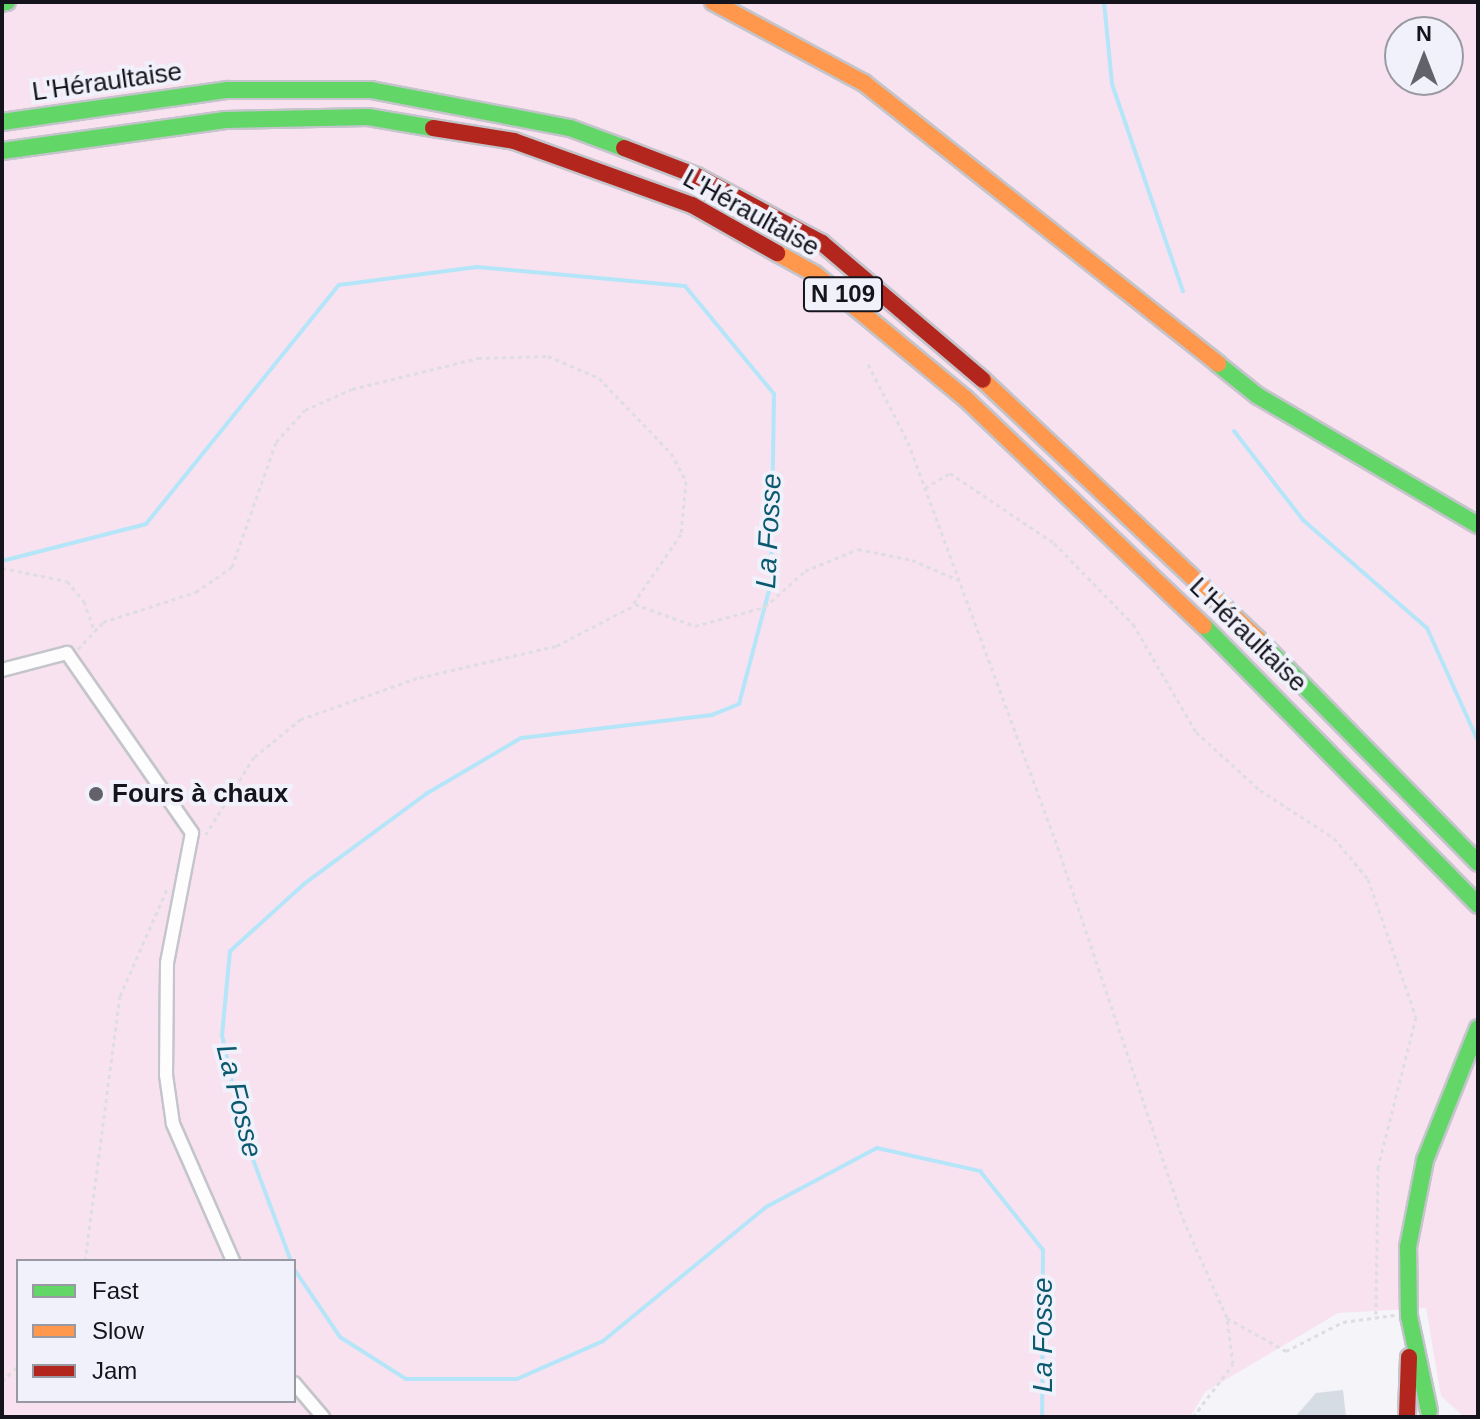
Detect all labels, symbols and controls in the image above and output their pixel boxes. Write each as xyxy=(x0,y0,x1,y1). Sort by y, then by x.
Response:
north arrow xyxy=(1384,16,1464,96)
text: N xyxy=(1416,21,1432,46)
street label: L'Héraultaise xyxy=(30,56,184,108)
street label: L'Héraultaise xyxy=(677,163,825,263)
road number: N 109 xyxy=(801,274,885,314)
water label: La Fosse xyxy=(749,473,789,589)
street label: L'Héraultaise xyxy=(1183,571,1313,699)
place label: Fours à chaux xyxy=(112,778,288,810)
marker: Fours à chaux xyxy=(87,785,105,803)
water label: La Fosse xyxy=(209,1041,269,1161)
legend xyxy=(16,1259,296,1403)
text: Fast xyxy=(92,1277,139,1304)
water label: La Fosse xyxy=(1026,1277,1060,1393)
text: Slow xyxy=(92,1317,144,1344)
text: Jam xyxy=(92,1357,137,1384)

